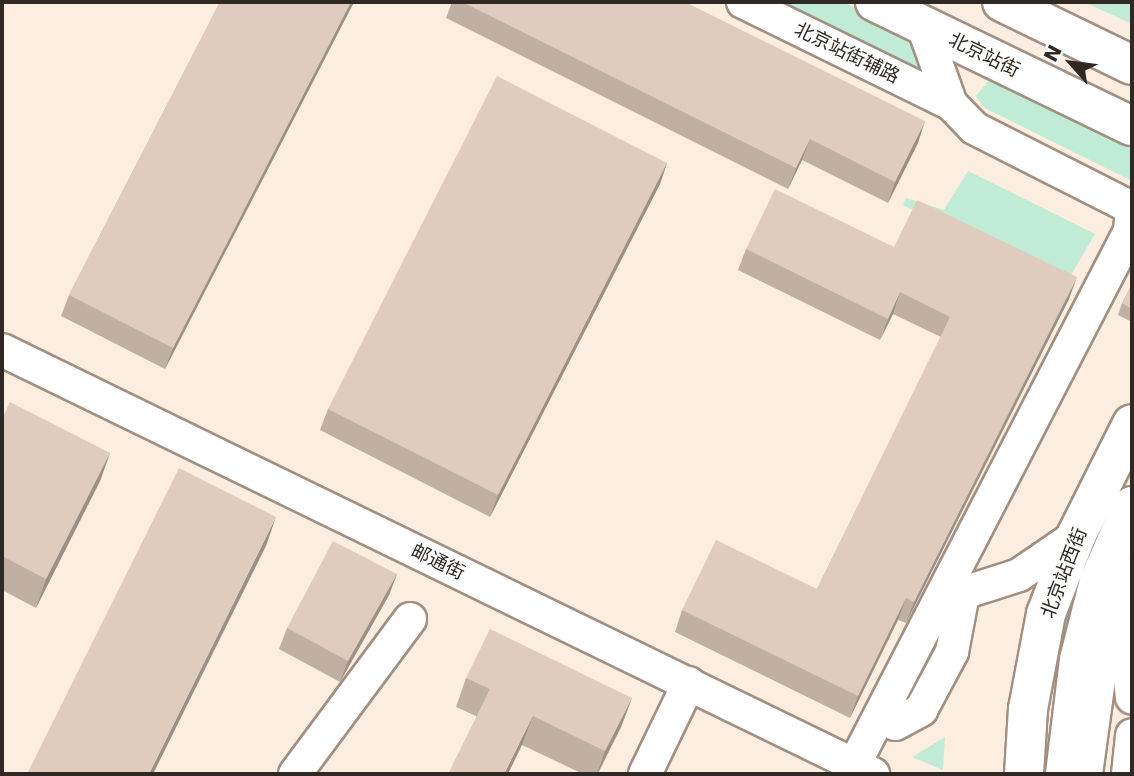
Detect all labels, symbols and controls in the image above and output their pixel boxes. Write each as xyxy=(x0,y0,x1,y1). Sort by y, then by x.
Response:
street label: 北京站街辅路 xyxy=(791,18,903,88)
street label: 北京站街 xyxy=(945,28,1023,82)
north arrow xyxy=(1036,28,1106,98)
text: N xyxy=(1039,41,1066,65)
street label: 北京站西街 xyxy=(1036,525,1092,621)
street label: 邮通街 xyxy=(407,539,469,585)

